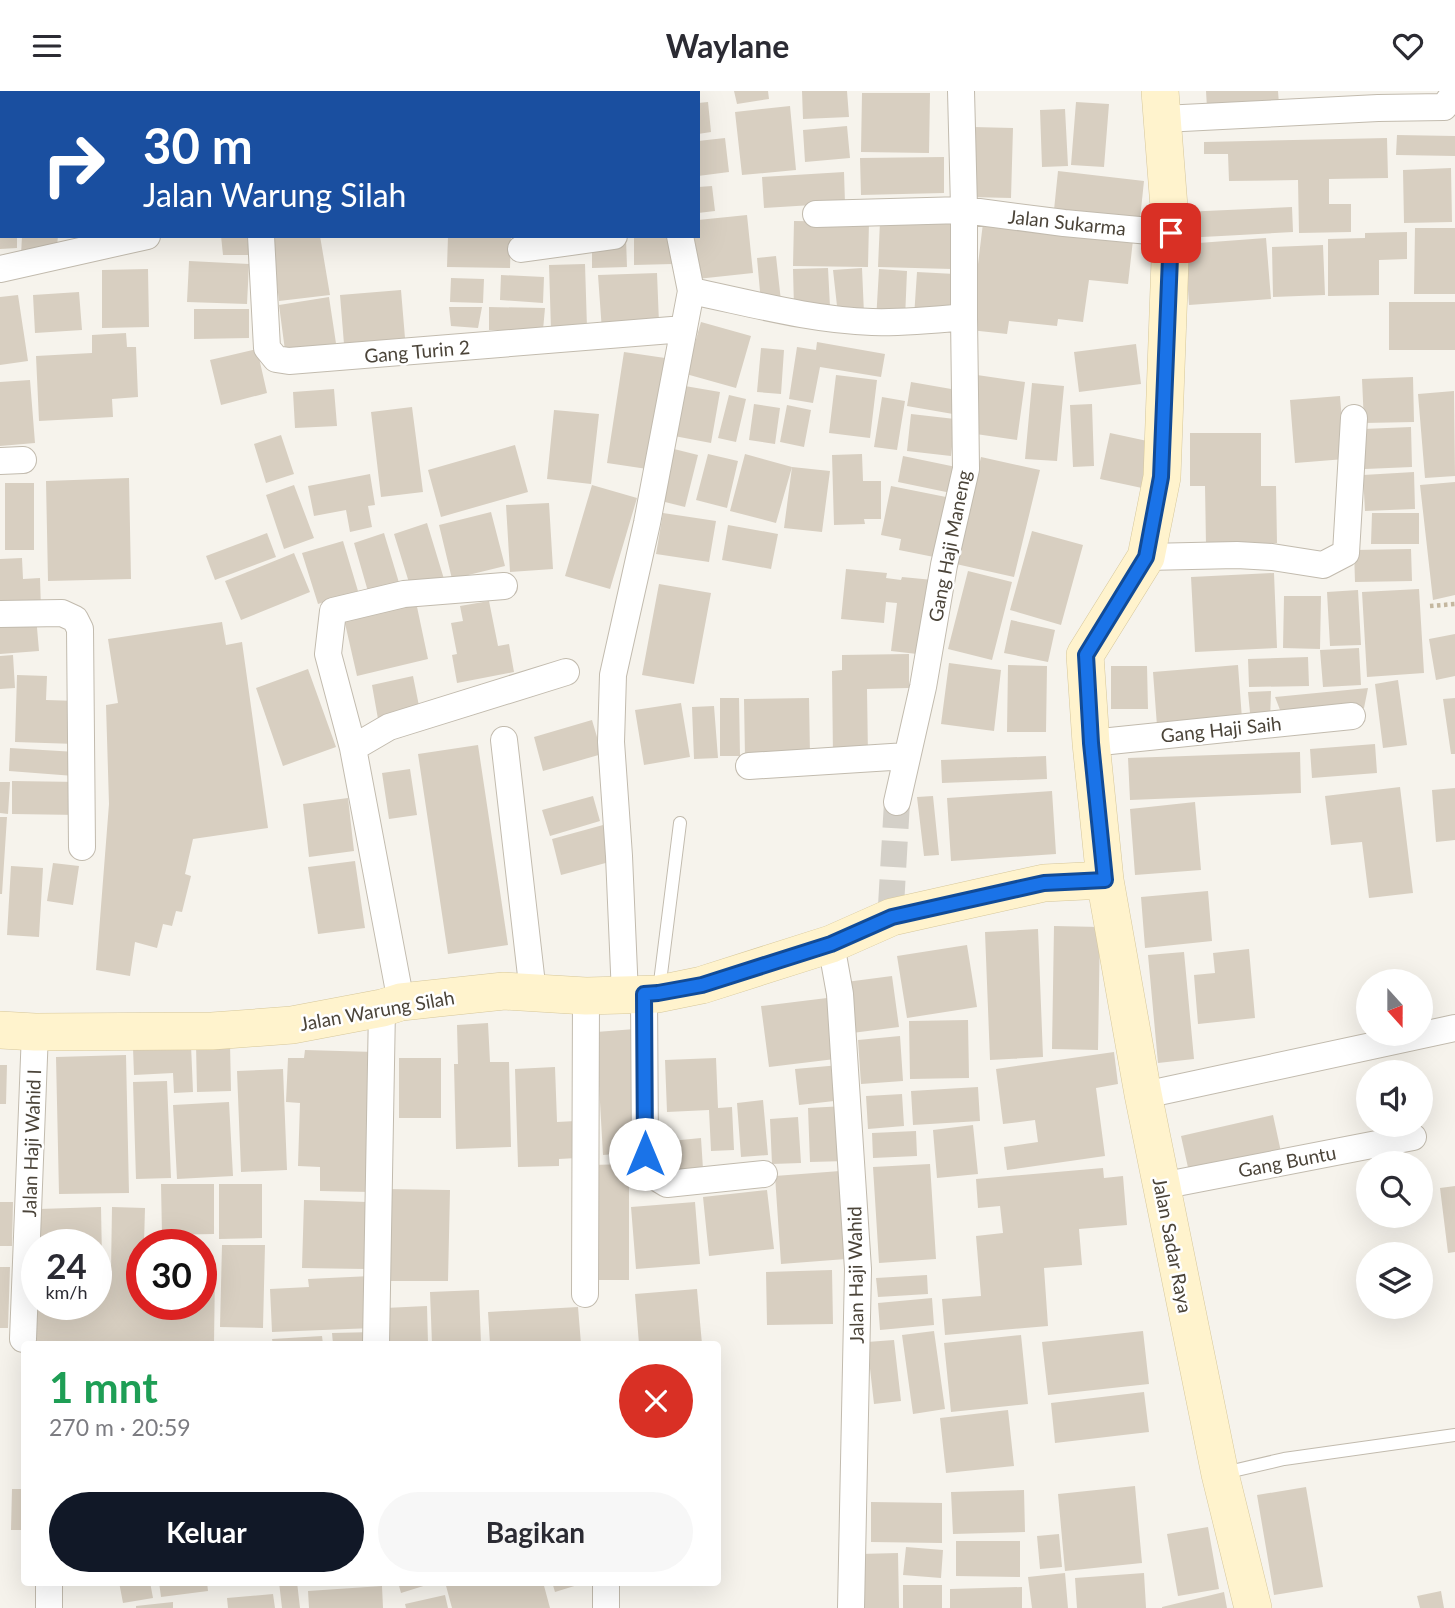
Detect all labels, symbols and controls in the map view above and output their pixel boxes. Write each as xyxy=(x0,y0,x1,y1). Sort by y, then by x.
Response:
text: Waylane xyxy=(666,26,789,65)
icon: menu xyxy=(28,27,66,65)
icon: heart xyxy=(1389,27,1427,65)
text: 30 m xyxy=(143,116,253,174)
icon: right xyxy=(28,119,119,210)
text: Jalan Warung Silah xyxy=(143,175,406,214)
pin xyxy=(1141,203,1201,263)
street label: Jalan Sukarma xyxy=(1007,204,1127,240)
icon: arrive xyxy=(1152,214,1190,252)
street label: Gang Turin 2 xyxy=(363,335,471,367)
street label: Gang Haji Maneng xyxy=(923,468,975,624)
street label: Gang Haji Saih xyxy=(1160,711,1282,747)
north arrow xyxy=(1356,969,1433,1047)
map controls xyxy=(1356,969,1433,1319)
street label: Jalan Warung Silah xyxy=(298,985,456,1035)
button: sound xyxy=(1356,1060,1433,1137)
street label: Jalan Haji Wahid I xyxy=(17,1069,45,1217)
position arrow xyxy=(608,1117,682,1191)
street label: Gang Buntu xyxy=(1236,1140,1338,1182)
button: search xyxy=(1356,1151,1433,1228)
street label: Jalan Sadar Raya xyxy=(1149,1175,1197,1315)
street label: Jalan Haji Wahid xyxy=(842,1206,868,1344)
speed limit sign: 30 xyxy=(126,1229,217,1320)
button: layers xyxy=(1356,1242,1433,1319)
text: 24 xyxy=(46,1244,87,1286)
text: km/h xyxy=(45,1281,88,1303)
text: 1 mnt xyxy=(49,1362,158,1412)
button: close xyxy=(619,1364,693,1438)
text: 270 m · 20:59 xyxy=(49,1413,191,1441)
button: Keluar xyxy=(49,1492,364,1572)
button: Bagikan xyxy=(378,1492,693,1572)

